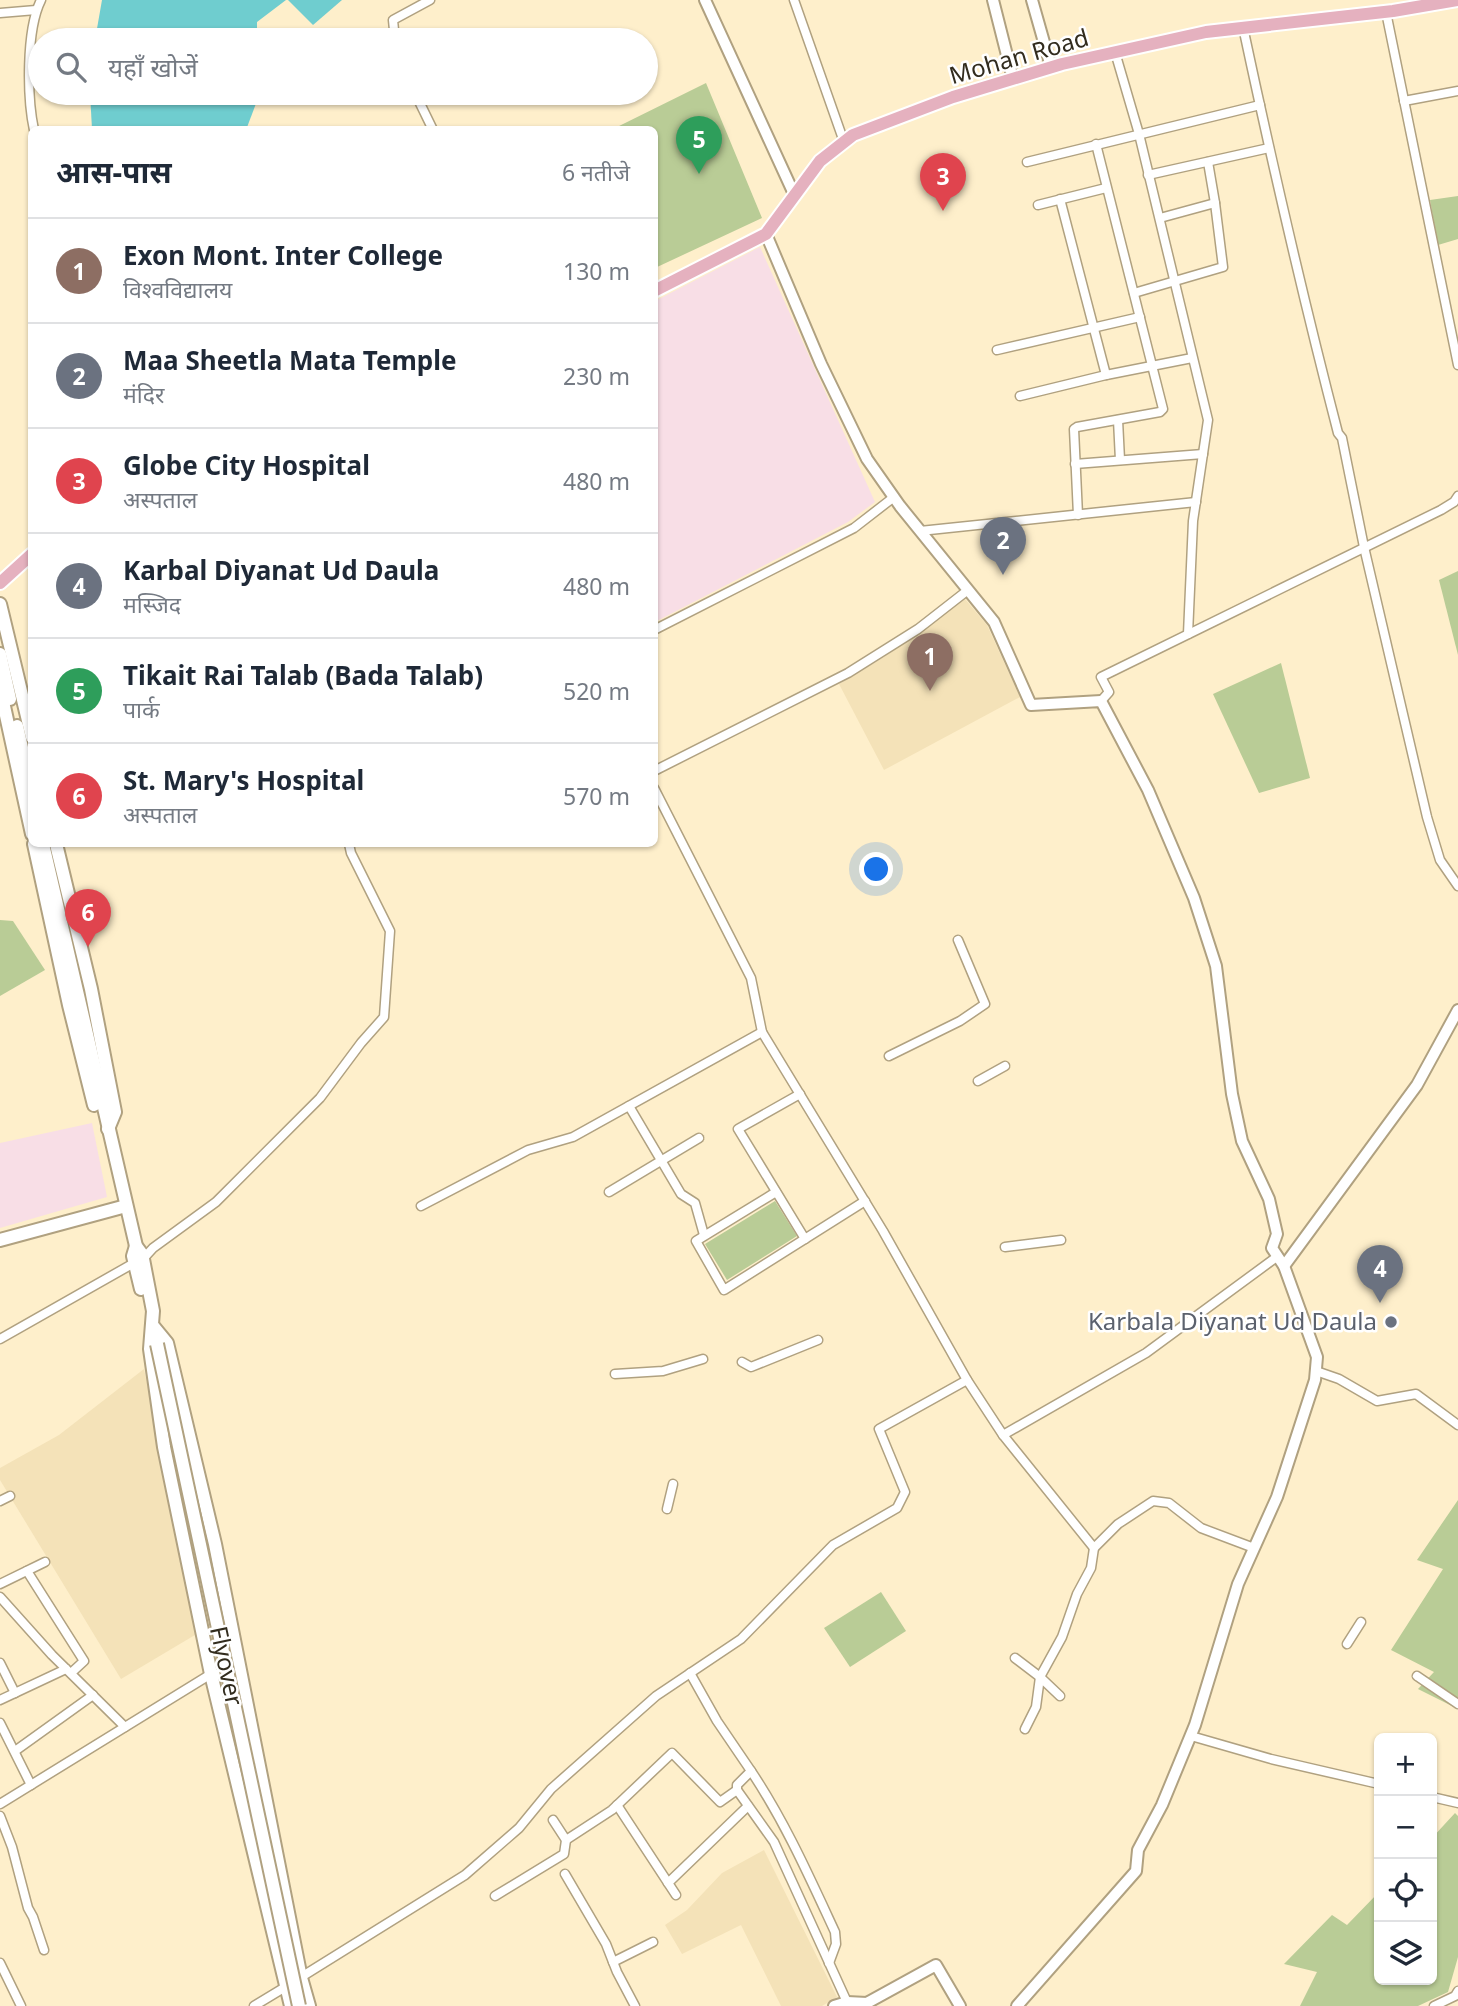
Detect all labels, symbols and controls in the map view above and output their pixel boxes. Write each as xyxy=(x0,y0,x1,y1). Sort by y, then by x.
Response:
street label: Mohan Road xyxy=(945,20,1092,91)
search box xyxy=(28,28,658,105)
icon: search xyxy=(52,48,90,86)
text: यहाँ खोजें xyxy=(108,49,198,85)
pin: 5 xyxy=(676,116,722,174)
text: आस-पास xyxy=(56,151,172,192)
pin: 3 xyxy=(920,153,966,211)
text: 6 नतीजे xyxy=(562,156,630,188)
text: Exon Mont. Inter College xyxy=(123,237,443,273)
text: 1 xyxy=(72,255,86,287)
text: 130 m xyxy=(563,255,630,287)
text: विश्वविद्यालय xyxy=(123,273,232,305)
text: Maa Sheetla Mata Temple xyxy=(123,342,457,378)
text: 2 xyxy=(72,360,86,392)
text: 230 m xyxy=(563,360,630,392)
text: मंदिर xyxy=(123,378,164,410)
text: Globe City Hospital xyxy=(123,447,370,483)
text: 3 xyxy=(72,465,86,497)
text: 480 m xyxy=(563,465,630,497)
text: अस्पताल xyxy=(123,483,197,515)
pin: 2 xyxy=(980,517,1026,575)
text: Karbal Diyanat Ud Daula xyxy=(123,552,439,588)
text: 4 xyxy=(72,570,86,602)
text: 480 m xyxy=(563,570,630,602)
text: मस्जिद xyxy=(123,588,181,620)
pin: 1 xyxy=(907,633,953,691)
text: Tikait Rai Talab (Bada Talab) xyxy=(123,657,483,693)
text: 5 xyxy=(72,675,86,707)
text: 520 m xyxy=(563,675,630,707)
text: पार्क xyxy=(123,693,160,725)
text: St. Mary's Hospital xyxy=(123,762,364,798)
text: 6 xyxy=(72,780,86,812)
text: 570 m xyxy=(563,780,630,812)
text: अस्पताल xyxy=(123,798,197,830)
your location xyxy=(859,852,893,886)
pin: 6 xyxy=(65,889,111,947)
pin: 4 xyxy=(1357,1245,1403,1303)
place label: Karbala Diyanat Ud Daula xyxy=(1088,1304,1377,1337)
marker: Karbala Diyanat Ud Daula xyxy=(1383,1314,1399,1330)
street label: Flyover xyxy=(203,1623,252,1709)
map controls xyxy=(1374,1733,1437,1985)
button: + xyxy=(1374,1733,1437,1796)
button: − xyxy=(1374,1796,1437,1859)
button: locate xyxy=(1374,1859,1437,1922)
button: layers xyxy=(1374,1922,1437,1985)

